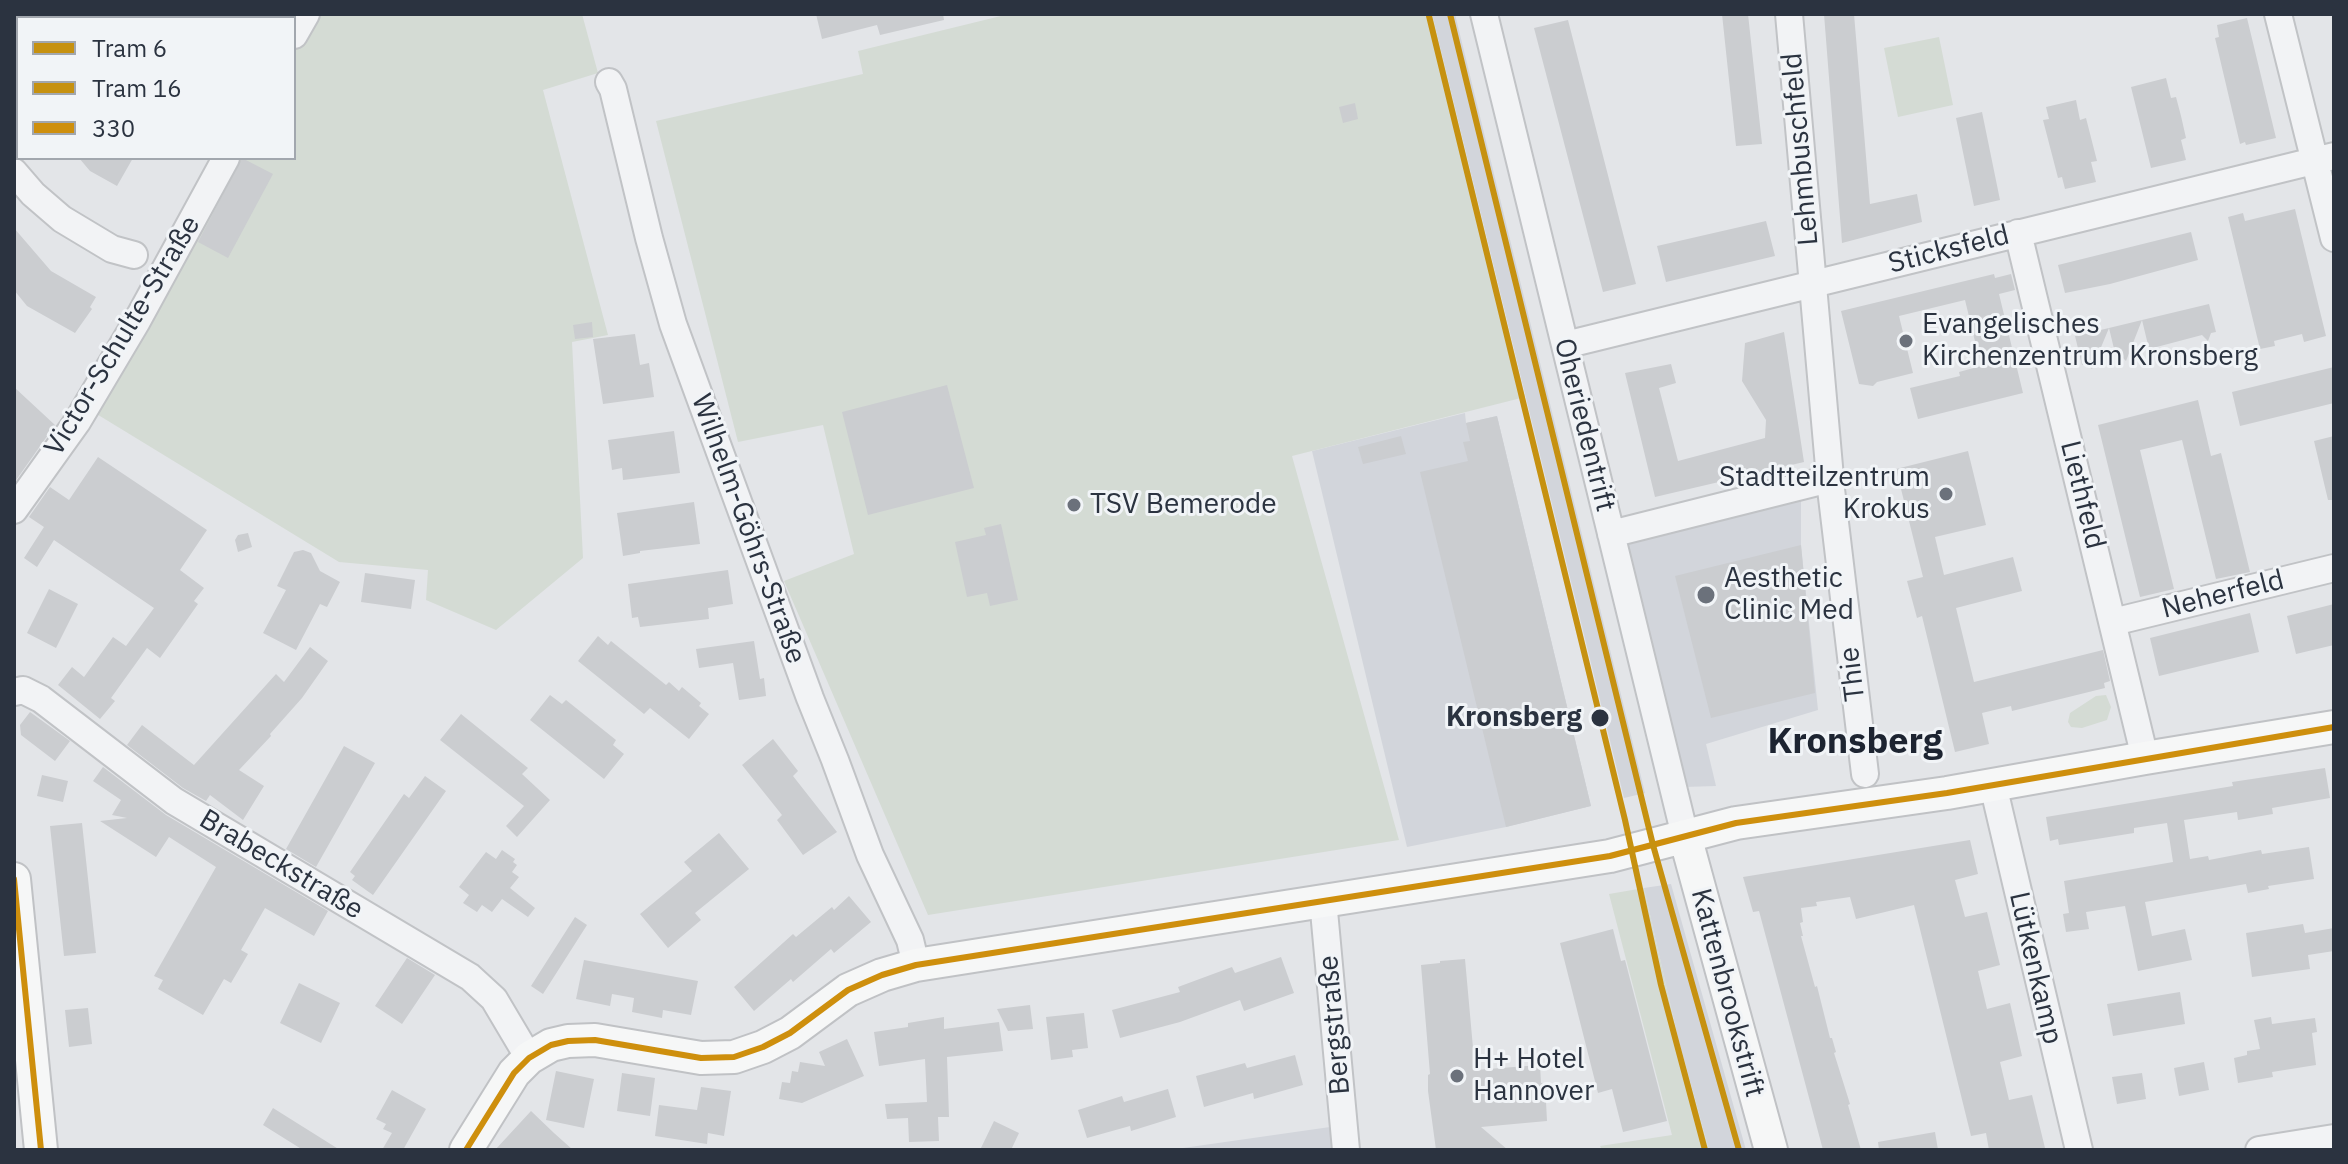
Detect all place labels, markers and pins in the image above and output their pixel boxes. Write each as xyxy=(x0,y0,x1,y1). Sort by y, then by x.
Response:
place label: Evangelisches Kirchenzentrum Kronsberg xyxy=(1922,308,2258,374)
marker: Evangelisches Kirchenzentrum Kronsberg xyxy=(1897,332,1915,350)
place label: Stadtteilzentrum Krokus xyxy=(1719,461,1930,527)
marker: Stadtteilzentrum Krokus xyxy=(1937,485,1955,503)
place label: TSV Bemerode xyxy=(1090,488,1277,522)
marker: TSV Bemerode xyxy=(1065,496,1083,514)
place label: Aesthetic Clinic Med xyxy=(1724,562,1854,628)
marker: Aesthetic Clinic Med xyxy=(1695,584,1717,606)
place label: Kronsberg xyxy=(1446,701,1582,735)
marker: Kronsberg xyxy=(1589,707,1611,729)
place label: H+ Hotel Hannover xyxy=(1473,1043,1594,1109)
marker: H+ Hotel Hannover xyxy=(1448,1067,1466,1085)

